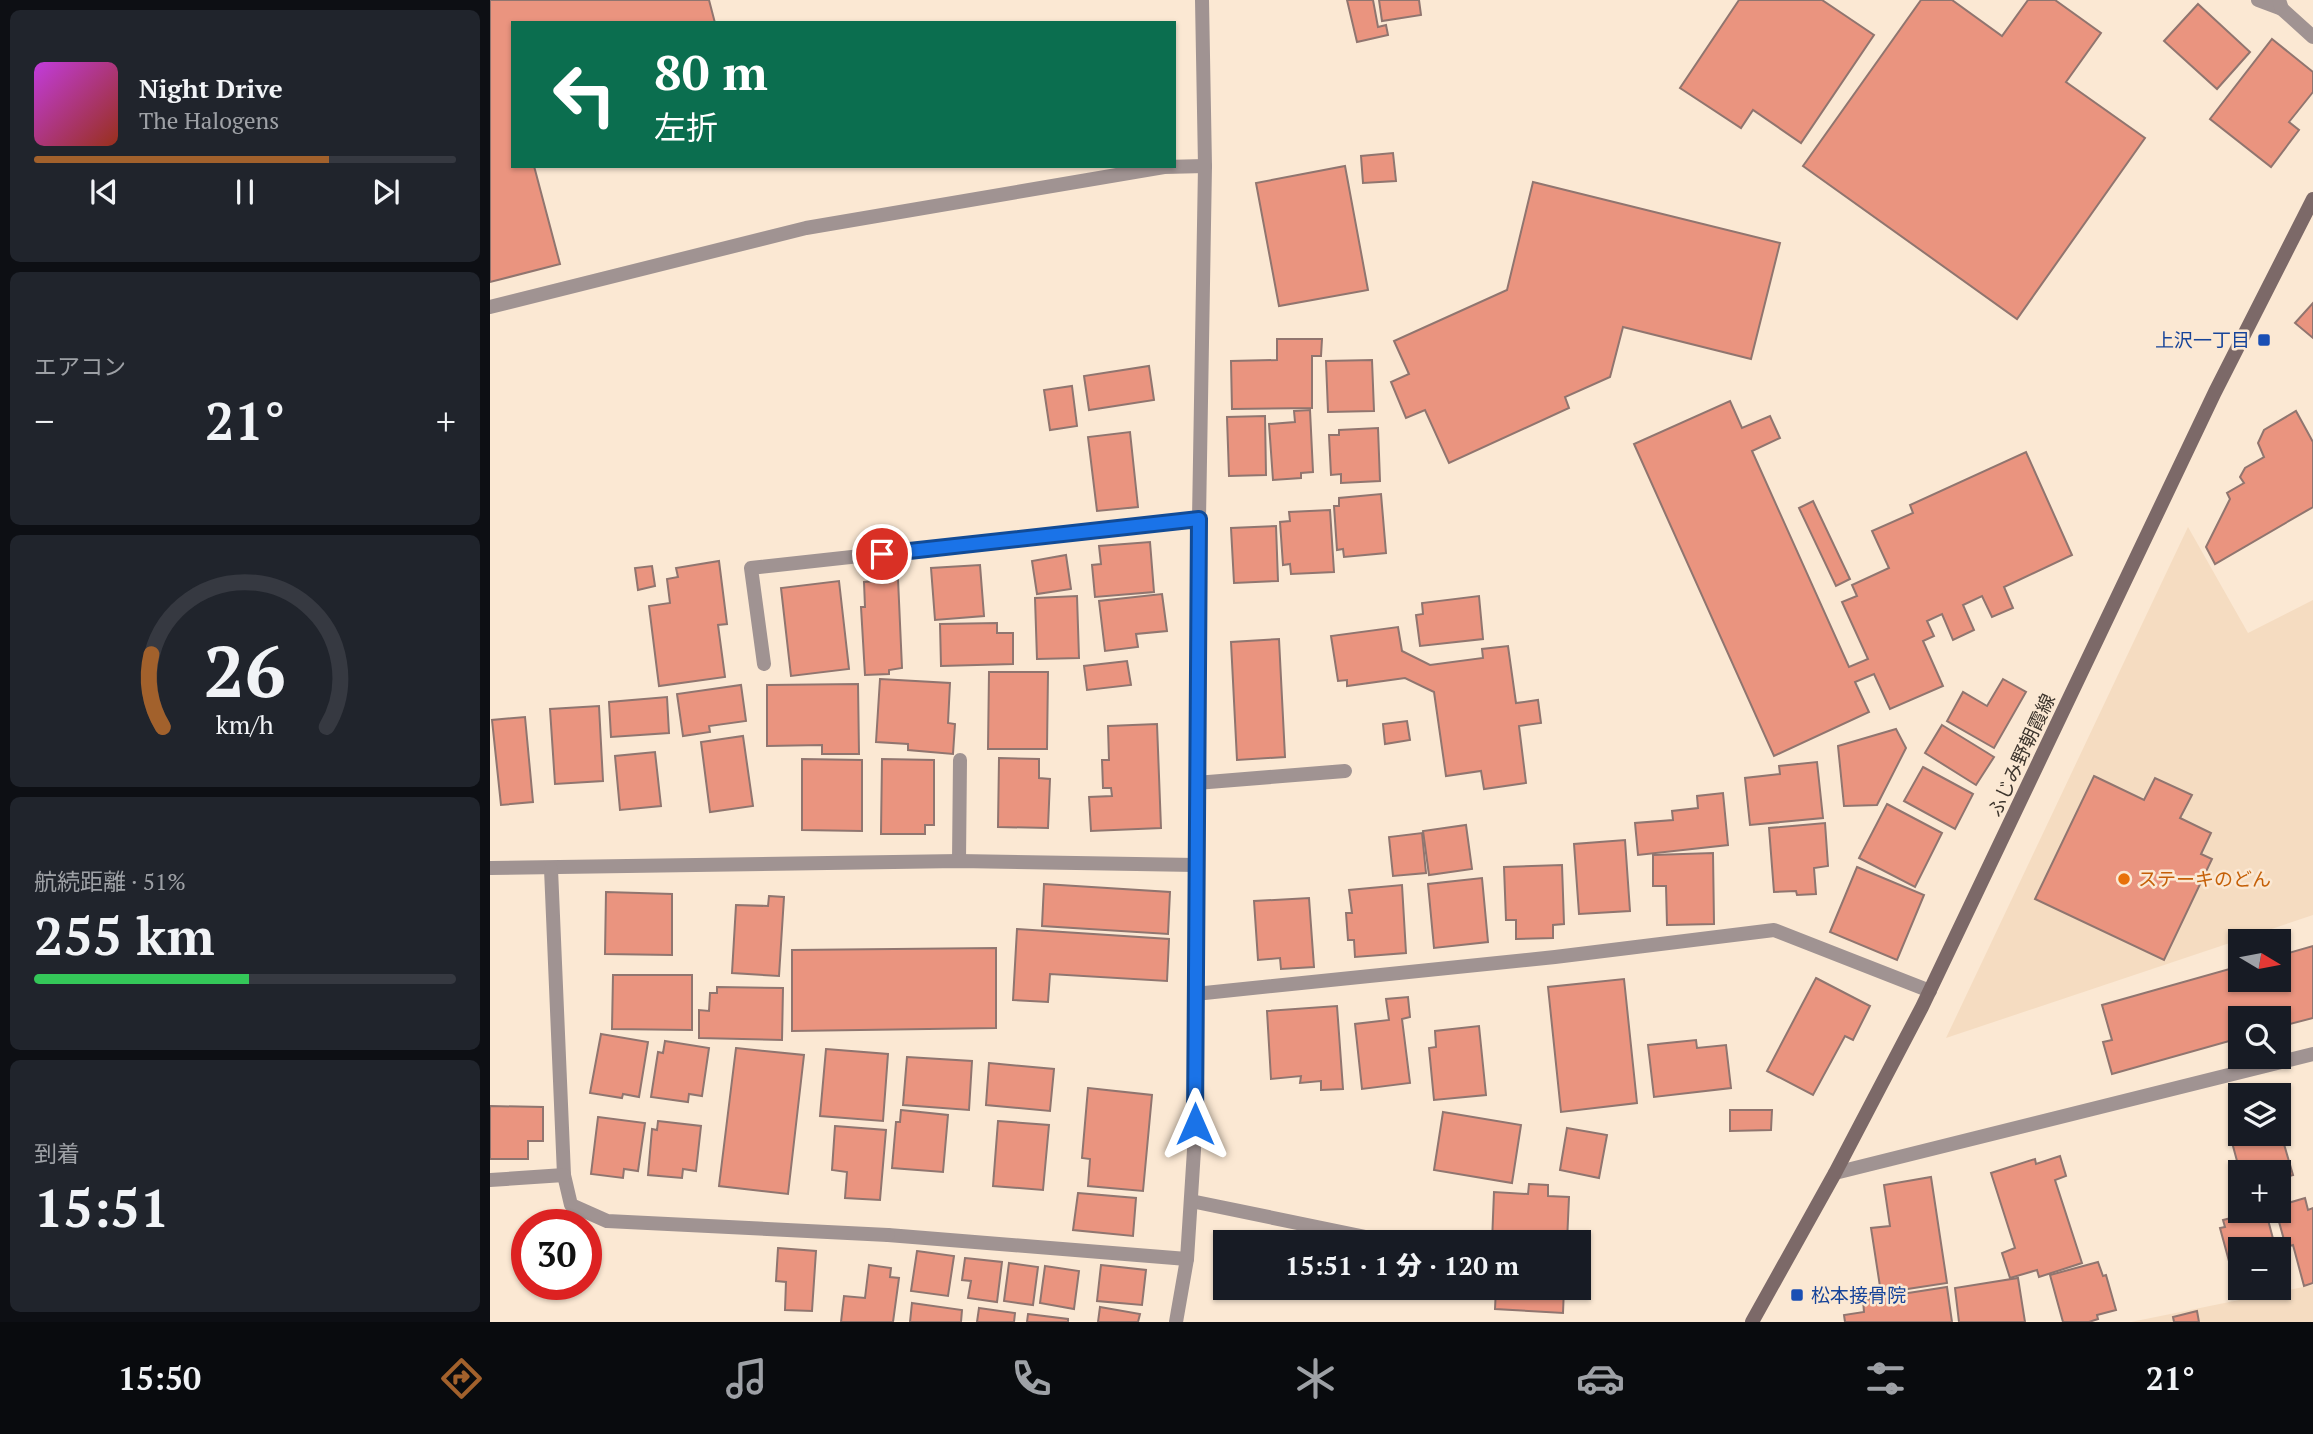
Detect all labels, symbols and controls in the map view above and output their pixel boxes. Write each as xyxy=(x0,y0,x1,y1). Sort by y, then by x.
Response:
text: 80 m xyxy=(654,39,768,104)
icon: left xyxy=(539,49,630,140)
text: Night Drive xyxy=(139,71,283,105)
text: The Halogens xyxy=(139,105,279,136)
text: 左折 xyxy=(654,106,718,148)
icon: previous xyxy=(85,173,123,211)
icon: pause xyxy=(226,173,264,211)
icon: next xyxy=(367,173,405,211)
place label: 上沢一丁目 xyxy=(2155,327,2250,352)
marker: 上沢一丁目 xyxy=(2256,332,2272,348)
text: エアコン xyxy=(34,351,126,382)
text: 21° xyxy=(205,386,285,455)
text: − xyxy=(34,396,54,446)
text: + xyxy=(436,396,456,446)
pin xyxy=(852,524,912,584)
icon: arrive xyxy=(863,535,901,573)
text: 26 xyxy=(204,621,286,718)
street label: ふじみ野朝霞線 xyxy=(1981,689,2060,820)
text: km/h xyxy=(216,708,274,741)
text: 航続距離 · 51% xyxy=(34,866,186,897)
place label: ステーキのどん xyxy=(2138,866,2271,891)
marker: ステーキのどん xyxy=(2116,871,2132,887)
text: 255 km xyxy=(34,901,215,970)
north arrow xyxy=(2228,929,2291,992)
map controls xyxy=(2228,929,2291,1300)
button: search xyxy=(2228,1006,2291,1069)
button: layers xyxy=(2228,1083,2291,1146)
position arrow xyxy=(1158,1087,1232,1161)
text: 到着 xyxy=(34,1138,80,1169)
button: + xyxy=(2228,1160,2291,1223)
text: 15:51 xyxy=(34,1173,169,1242)
speed limit sign: 30 xyxy=(511,1209,602,1300)
button: − xyxy=(2228,1237,2291,1300)
text: 15:51 · 1 分 · 120 m xyxy=(1285,1248,1519,1282)
place label: 松本接骨院 xyxy=(1811,1282,1906,1307)
marker: 松本接骨院 xyxy=(1789,1287,1805,1303)
icon: directions xyxy=(437,1354,486,1403)
icon: music xyxy=(722,1354,771,1403)
icon: phone xyxy=(1007,1354,1056,1403)
icon: climate xyxy=(1291,1354,1340,1403)
icon: car xyxy=(1576,1354,1625,1403)
icon: filters xyxy=(1861,1354,1910,1403)
text: 15:50 xyxy=(118,1357,201,1399)
text: 21° xyxy=(2146,1357,2195,1399)

